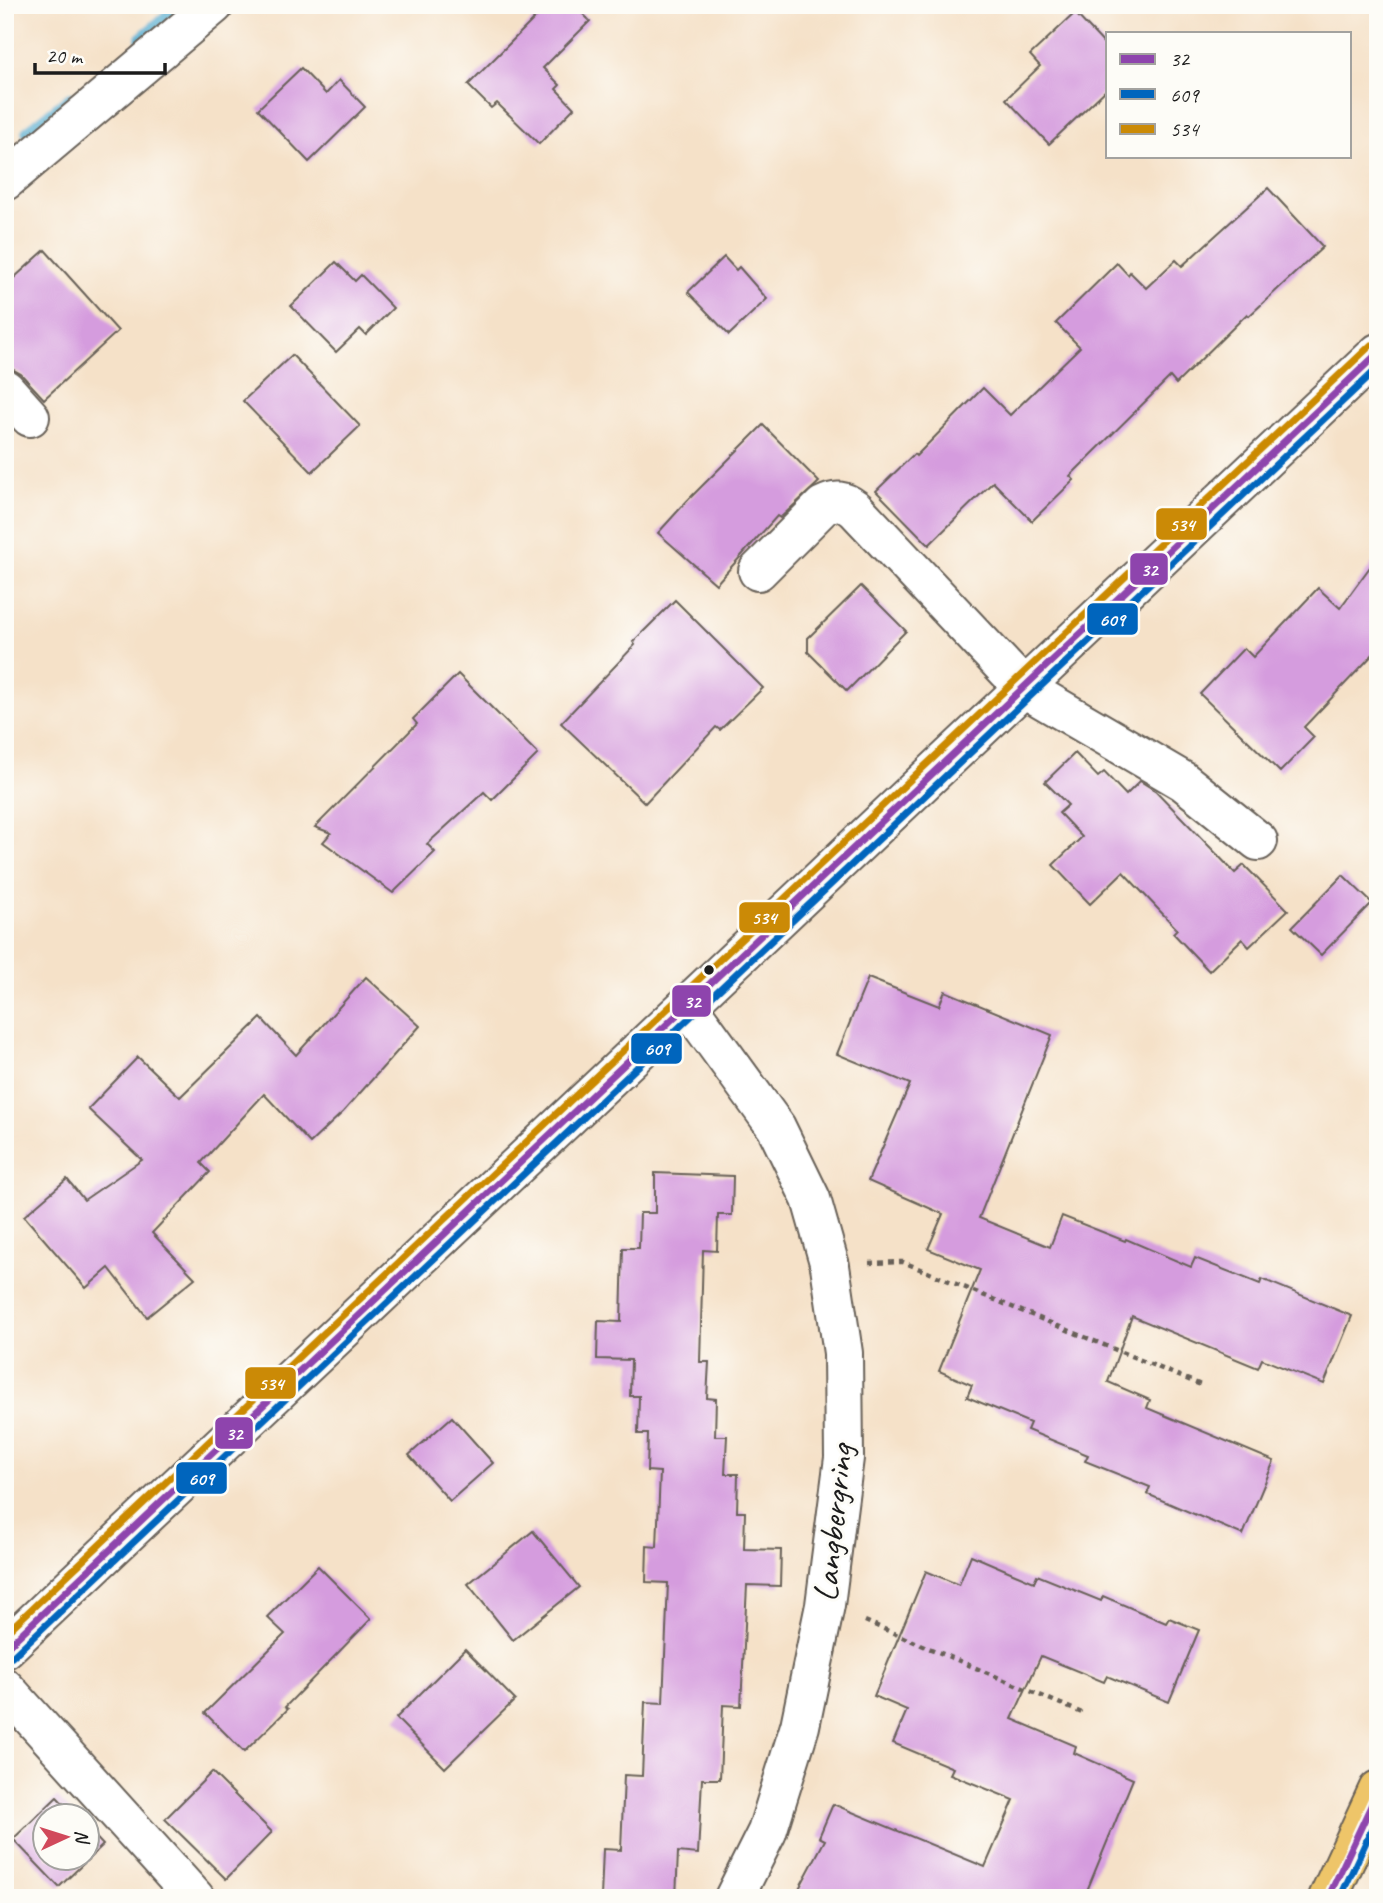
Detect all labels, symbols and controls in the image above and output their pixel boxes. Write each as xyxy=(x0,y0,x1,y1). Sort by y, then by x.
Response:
scale bar xyxy=(35,32,164,76)
legend xyxy=(1106,32,1352,158)
text: 20 m xyxy=(46,43,84,69)
text: 32 xyxy=(1170,46,1190,72)
text: 609 xyxy=(1170,82,1200,108)
text: 534 xyxy=(1170,116,1201,142)
line badge: 534 xyxy=(1155,507,1208,541)
text: 534 xyxy=(1169,513,1197,537)
line badge: 32 xyxy=(1129,552,1169,586)
text: 32 xyxy=(1140,558,1160,582)
line badge: 609 xyxy=(1086,602,1139,636)
text: 609 xyxy=(1099,608,1128,632)
line badge: 534 xyxy=(738,901,791,934)
text: 534 xyxy=(751,906,779,930)
unlabelled marker xyxy=(702,963,716,977)
line badge: 32 xyxy=(671,984,712,1018)
text: 32 xyxy=(683,990,703,1014)
line badge: 609 xyxy=(630,1032,683,1065)
text: 609 xyxy=(644,1037,673,1061)
line badge: 534 xyxy=(244,1366,297,1400)
text: 534 xyxy=(258,1372,286,1396)
line badge: 32 xyxy=(214,1416,254,1450)
text: 32 xyxy=(225,1422,245,1446)
street label: Langbergring xyxy=(802,1440,864,1604)
line badge: 609 xyxy=(175,1461,228,1495)
text: 609 xyxy=(188,1467,217,1491)
north arrow xyxy=(32,1801,102,1871)
text: N xyxy=(70,1829,95,1846)

